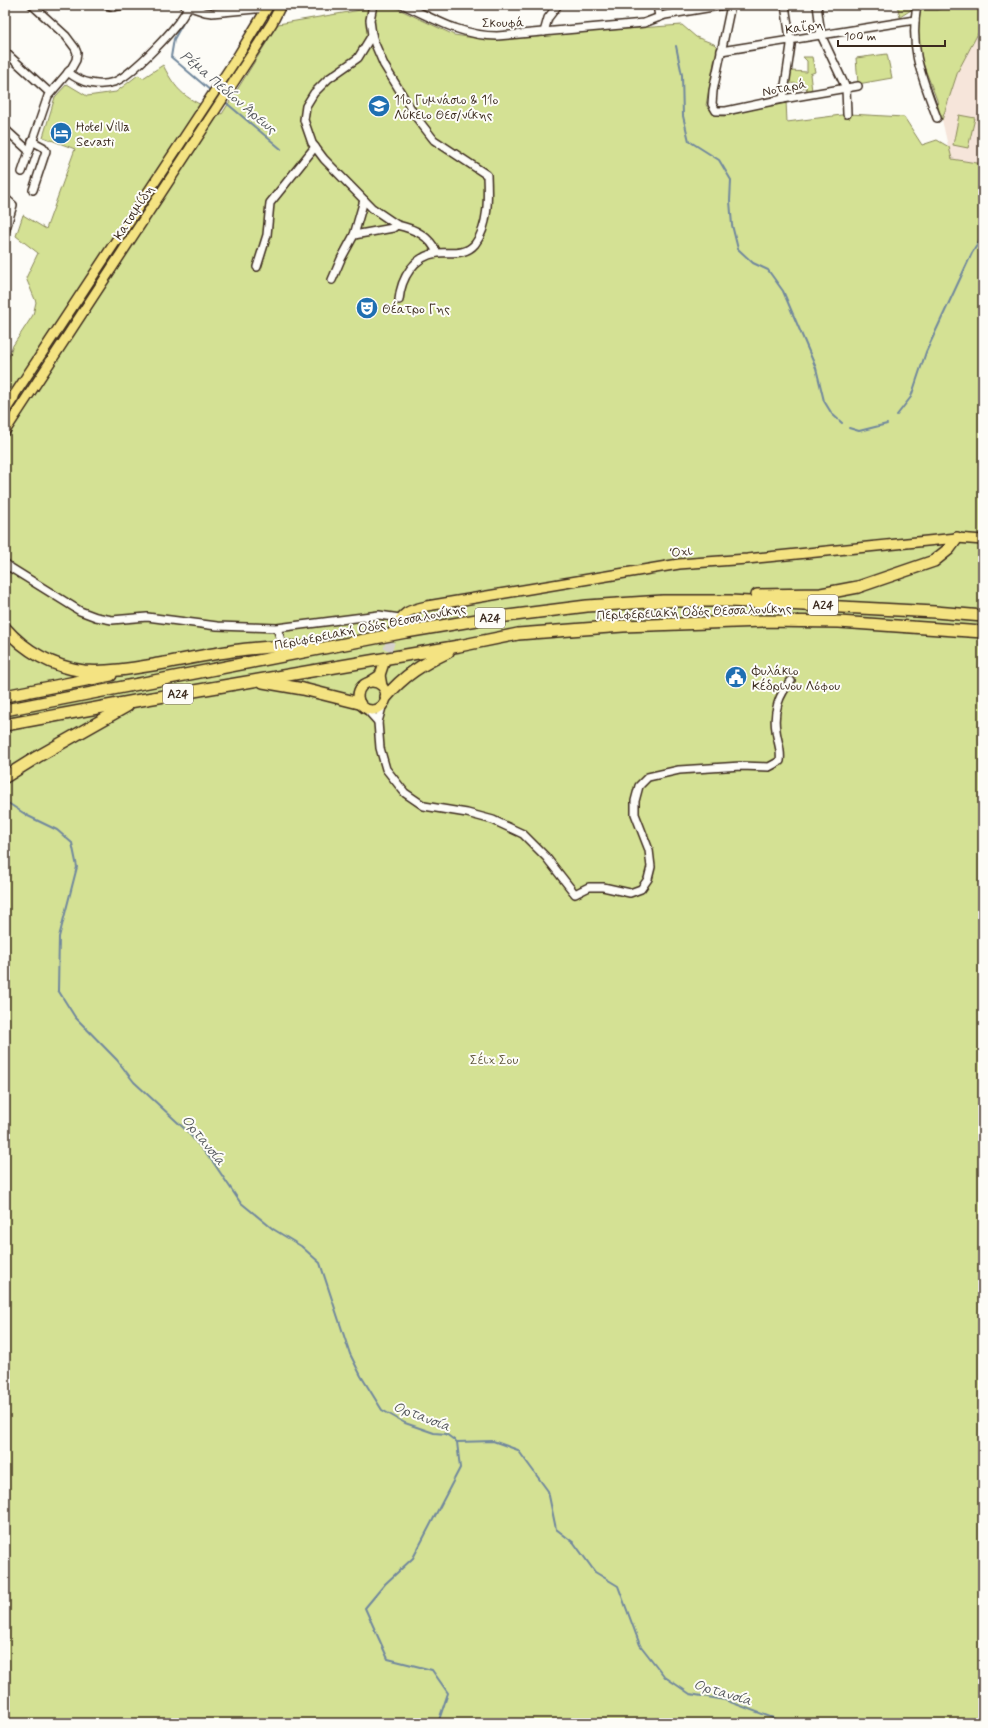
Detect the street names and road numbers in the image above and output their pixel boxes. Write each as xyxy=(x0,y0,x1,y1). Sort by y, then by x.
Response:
street label: Σκουφά xyxy=(482,15,524,32)
street label: Καΐρη xyxy=(784,16,824,39)
street label: Νοταρά xyxy=(761,76,808,101)
street label: Κατσιμίδη xyxy=(110,182,158,243)
street label: Όχι xyxy=(669,543,694,562)
road number: Α24 xyxy=(808,595,838,615)
street label: Περιφερειακή Οδός Θεσσαλονίκης xyxy=(273,600,468,654)
street label: Περιφερειακή Οδός Θεσσαλονίκης xyxy=(596,601,792,624)
road number: Α24 xyxy=(475,608,505,628)
road number: Α24 xyxy=(163,684,193,704)

